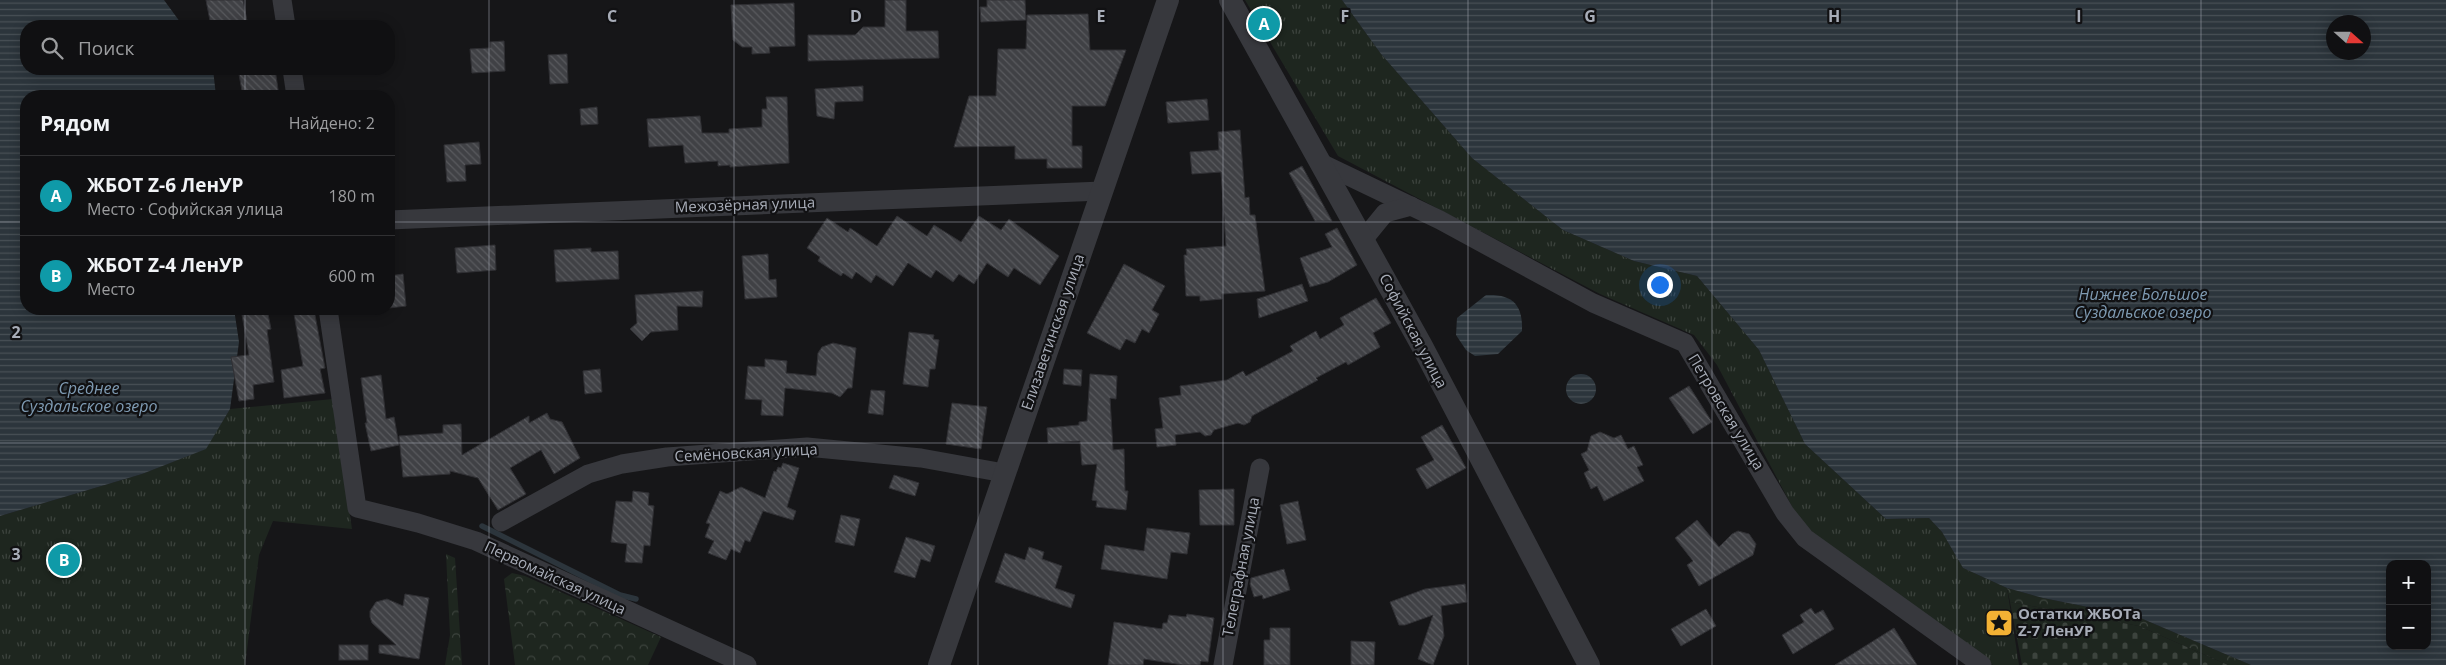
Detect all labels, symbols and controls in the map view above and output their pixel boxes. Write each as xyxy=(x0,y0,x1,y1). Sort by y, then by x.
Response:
text: C xyxy=(607,5,617,27)
text: D xyxy=(850,5,862,27)
text: E xyxy=(1097,5,1106,27)
pin: A xyxy=(1248,5,1280,43)
text: F xyxy=(1341,5,1349,27)
text: G xyxy=(1584,5,1596,27)
text: H xyxy=(1828,5,1840,27)
text: I xyxy=(2076,5,2082,27)
north arrow xyxy=(2326,15,2371,60)
search box xyxy=(20,20,395,75)
icon: search xyxy=(38,34,66,62)
text: Поиск xyxy=(78,35,134,61)
text: Рядом xyxy=(40,109,110,137)
text: Найдено: 2 xyxy=(289,112,375,134)
text: ЖБОТ Z-6 ЛенУР xyxy=(87,172,244,198)
text: A xyxy=(50,185,62,207)
text: 180 m xyxy=(329,185,375,207)
street label: Межозёрная улица xyxy=(675,192,815,216)
text: Место · Софийская улица xyxy=(87,198,283,220)
street label: Елизаветинская улица xyxy=(1016,251,1088,412)
text: ЖБОТ Z-4 ЛенУР xyxy=(87,252,244,278)
text: B xyxy=(51,265,61,287)
text: 600 m xyxy=(329,265,375,287)
street label: Софийская улица xyxy=(1375,270,1453,391)
your location xyxy=(1647,272,1673,298)
text: Место xyxy=(87,278,135,300)
water label: Нижнее Большое Суздальское озеро xyxy=(2074,283,2212,323)
text: 2 xyxy=(11,321,21,343)
street label: Петровская улица xyxy=(1684,350,1769,473)
water label: Среднее Суздальское озеро xyxy=(20,377,158,417)
street label: Семёновская улица xyxy=(674,438,818,466)
street label: Телеграфная улица xyxy=(1217,495,1263,638)
street label: Первомайская улица xyxy=(481,536,629,619)
pin: B xyxy=(48,541,80,579)
text: 3 xyxy=(11,543,21,565)
map controls xyxy=(2386,560,2431,650)
button: + xyxy=(2386,560,2431,605)
place label: Остатки ЖБОТа Z-7 ЛенУР xyxy=(2018,603,2141,640)
button: − xyxy=(2386,605,2431,650)
place icon: Остатки ЖБОТа Z-7 ЛенУР xyxy=(1984,608,2014,638)

